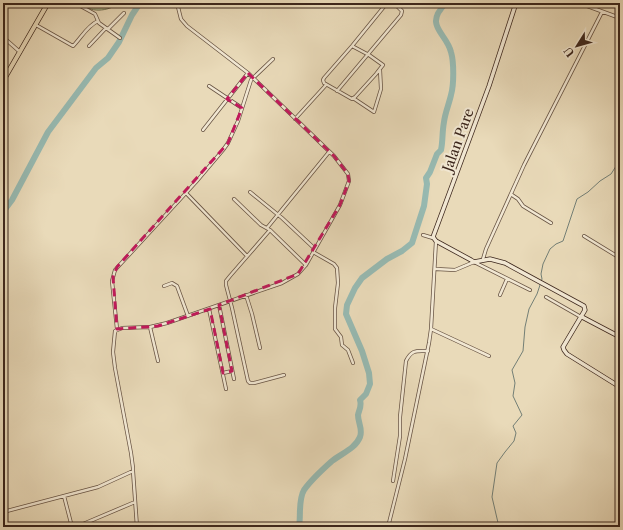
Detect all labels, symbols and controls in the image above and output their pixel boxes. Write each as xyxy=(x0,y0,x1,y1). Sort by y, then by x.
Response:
north arrow xyxy=(557,26,597,66)
text: U xyxy=(561,44,577,60)
street label: Jalan Pare xyxy=(438,106,478,176)

